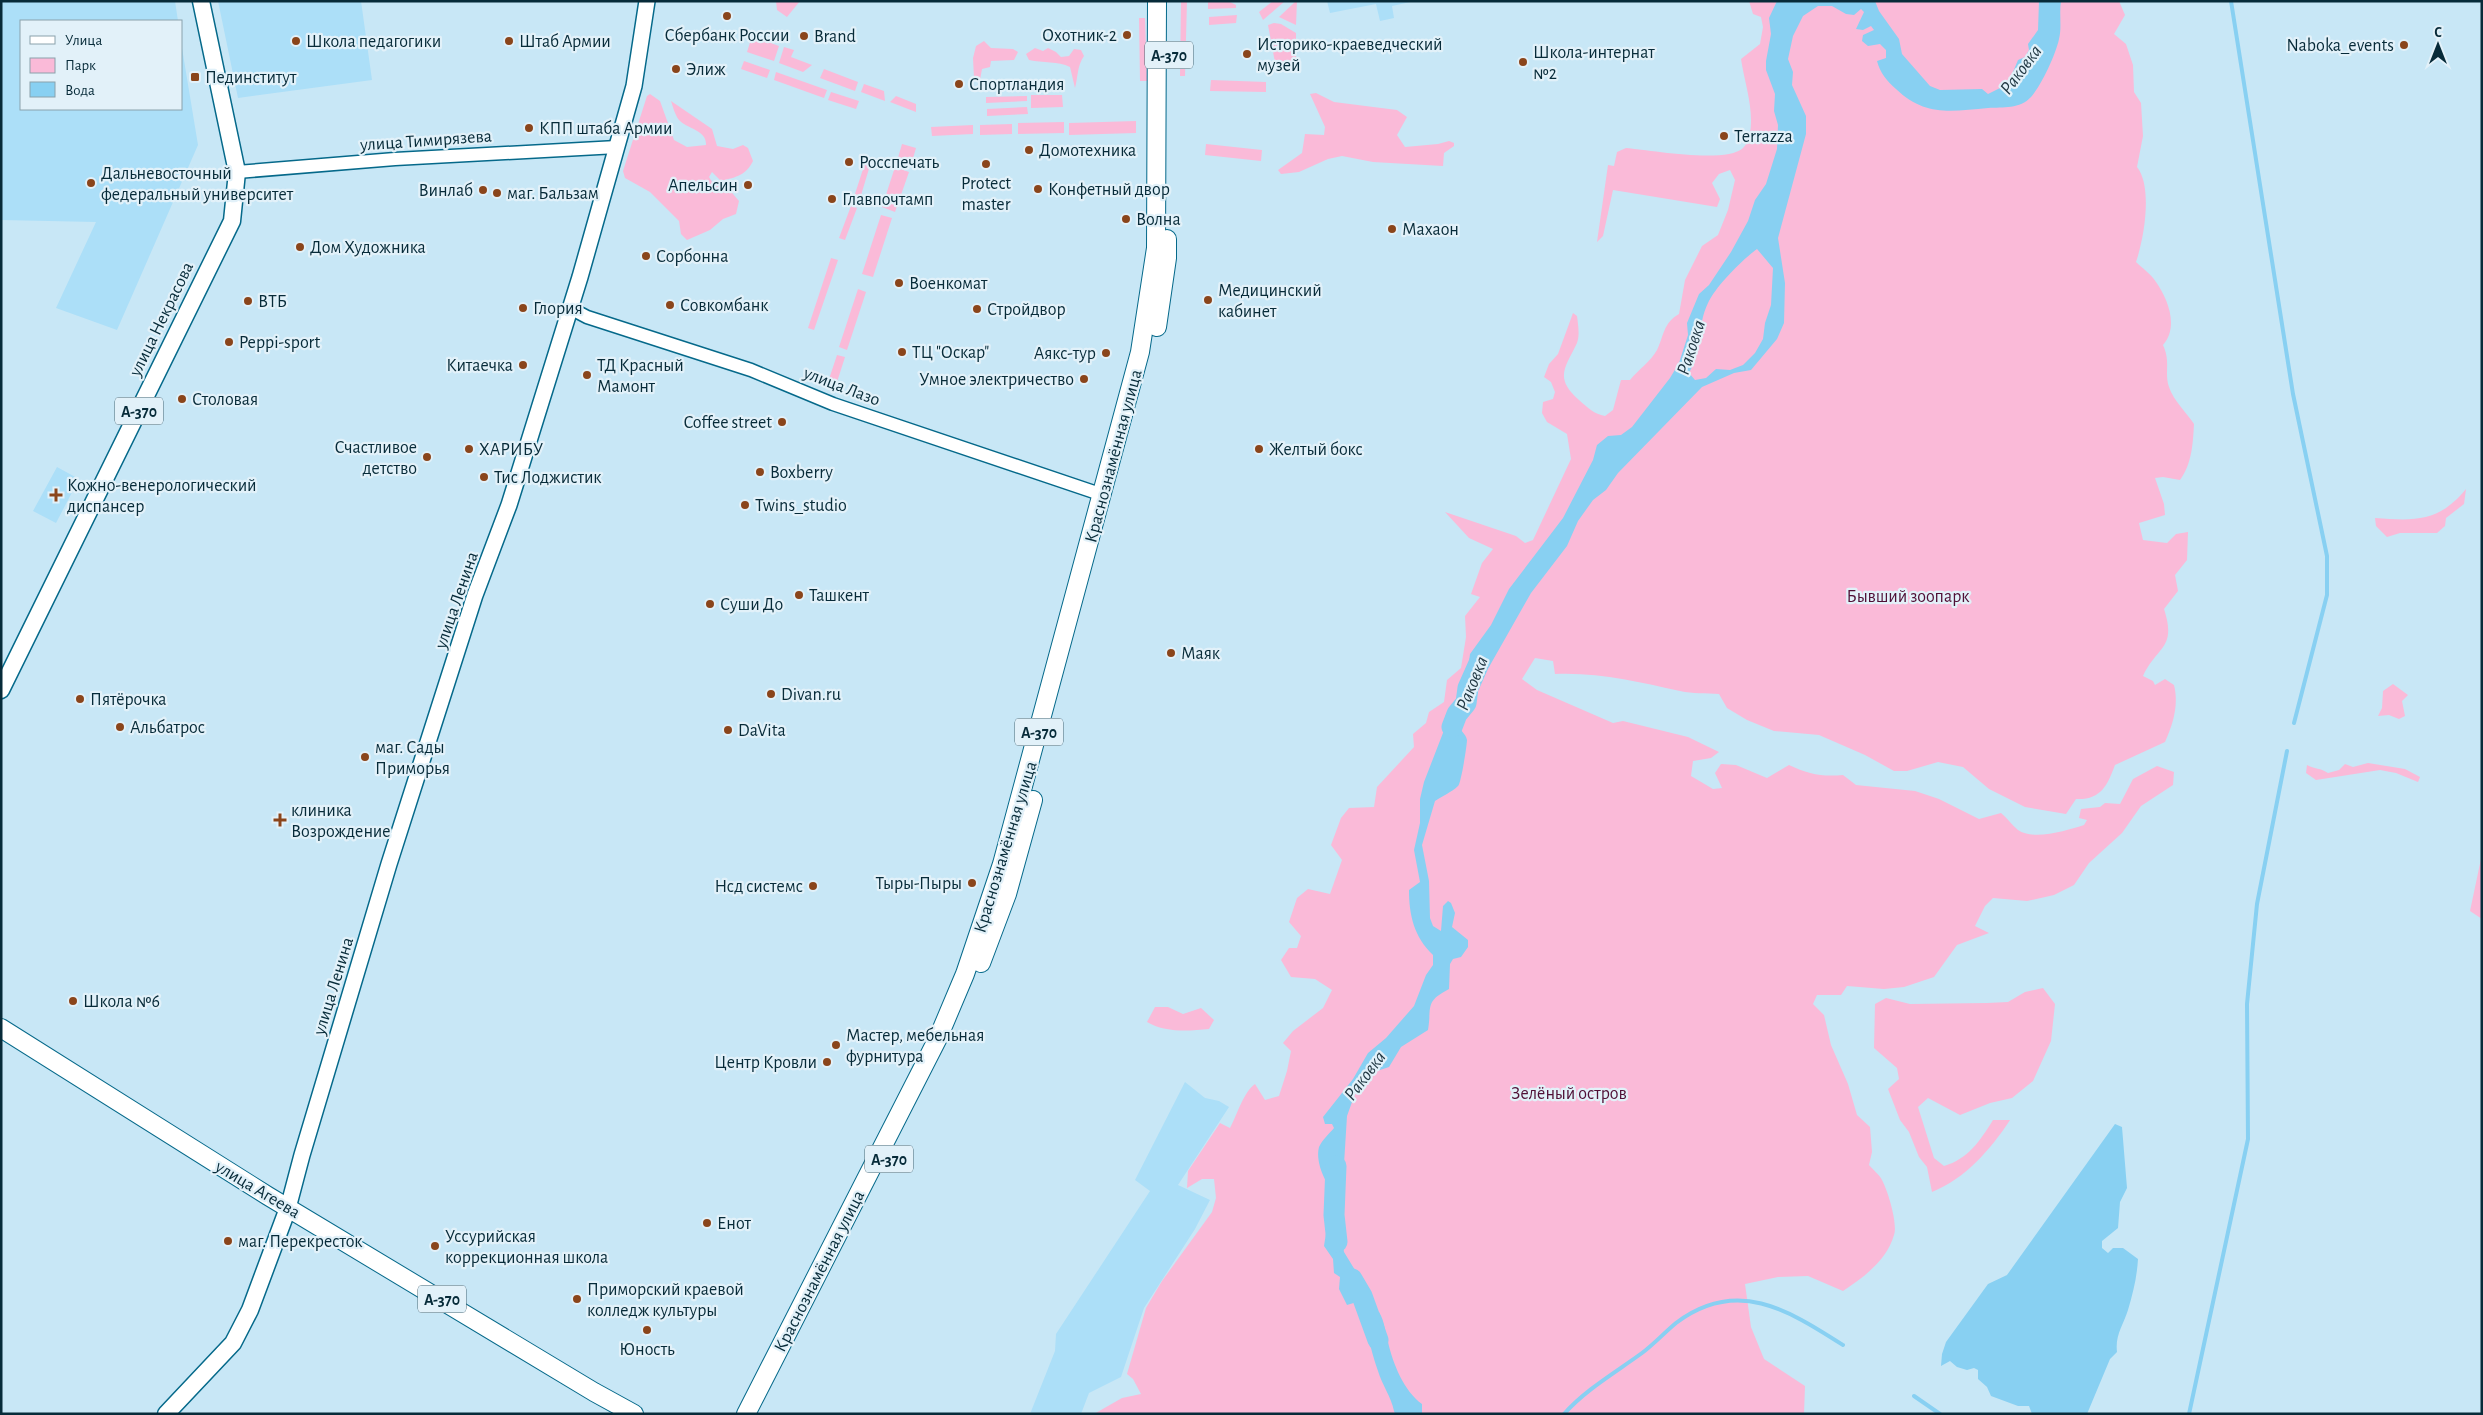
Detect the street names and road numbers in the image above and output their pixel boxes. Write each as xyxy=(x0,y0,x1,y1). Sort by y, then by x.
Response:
road number: А-370 xyxy=(1145,42,1193,68)
street label: улица Тимирязева xyxy=(359,127,493,155)
street label: улица Некрасова xyxy=(126,260,197,380)
street label: улица Лазо xyxy=(800,364,882,410)
street label: Краснознамённая улица xyxy=(1082,368,1146,545)
road number: А-370 xyxy=(115,398,163,424)
street label: улица Ленина xyxy=(432,550,482,652)
road number: А-370 xyxy=(1015,719,1063,746)
street label: Краснознамённая улица xyxy=(971,759,1041,935)
street label: улица Ленина xyxy=(310,935,357,1038)
road number: А-370 xyxy=(865,1146,913,1172)
street label: улица Агеева xyxy=(211,1157,303,1222)
street label: Краснознамённая улица xyxy=(771,1188,868,1355)
road number: А-370 xyxy=(418,1286,466,1312)

